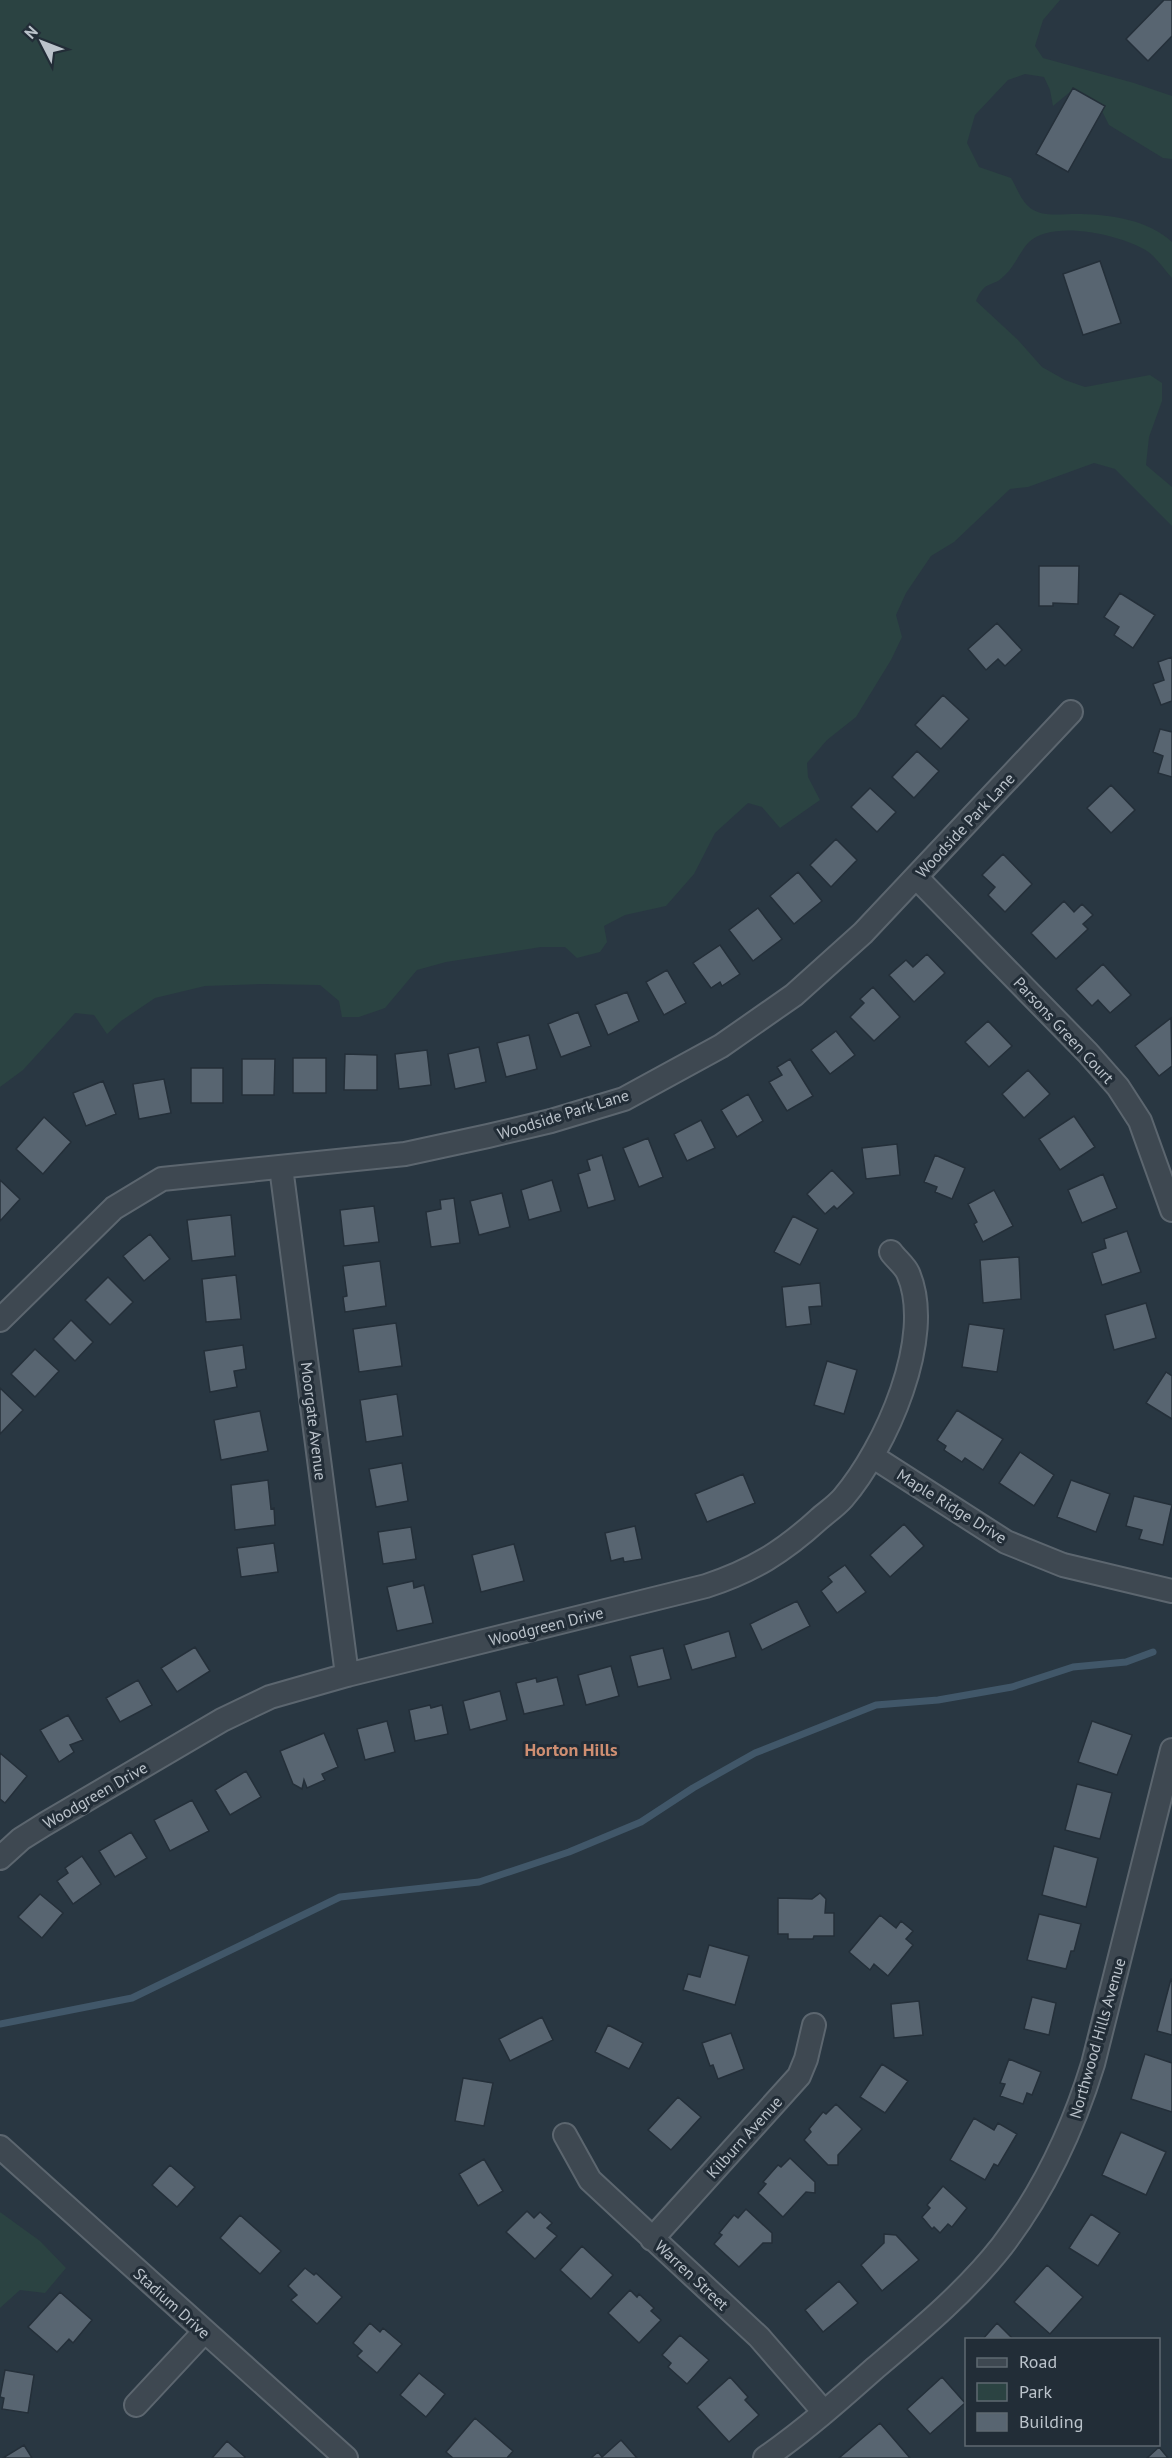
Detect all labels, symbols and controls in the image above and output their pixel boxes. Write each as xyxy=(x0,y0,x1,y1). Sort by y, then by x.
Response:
north arrow xyxy=(12,12,72,72)
text: N xyxy=(20,21,42,43)
street label: Woodside Park Lane xyxy=(911,768,1019,882)
street label: Parsons Green Court xyxy=(1010,973,1119,1088)
street label: Woodside Park Lane xyxy=(495,1085,631,1143)
street label: Moorgate Avenue xyxy=(297,1361,331,1481)
street label: Maple Ridge Drive xyxy=(893,1464,1011,1548)
street label: Woodgreen Drive xyxy=(487,1602,605,1650)
district label: Horton Hills xyxy=(524,1738,618,1761)
street label: Woodgreen Drive xyxy=(39,1757,151,1833)
street label: Northwood Hills Avenue xyxy=(1065,1956,1129,2120)
street label: Kilburn Avenue xyxy=(702,2092,786,2182)
street label: Warren Street xyxy=(651,2236,733,2315)
street label: Stadium Drive xyxy=(129,2263,215,2343)
legend xyxy=(965,2338,1160,2446)
text: Road xyxy=(1019,2350,1057,2373)
text: Park xyxy=(1019,2380,1052,2403)
text: Building xyxy=(1019,2410,1083,2433)

